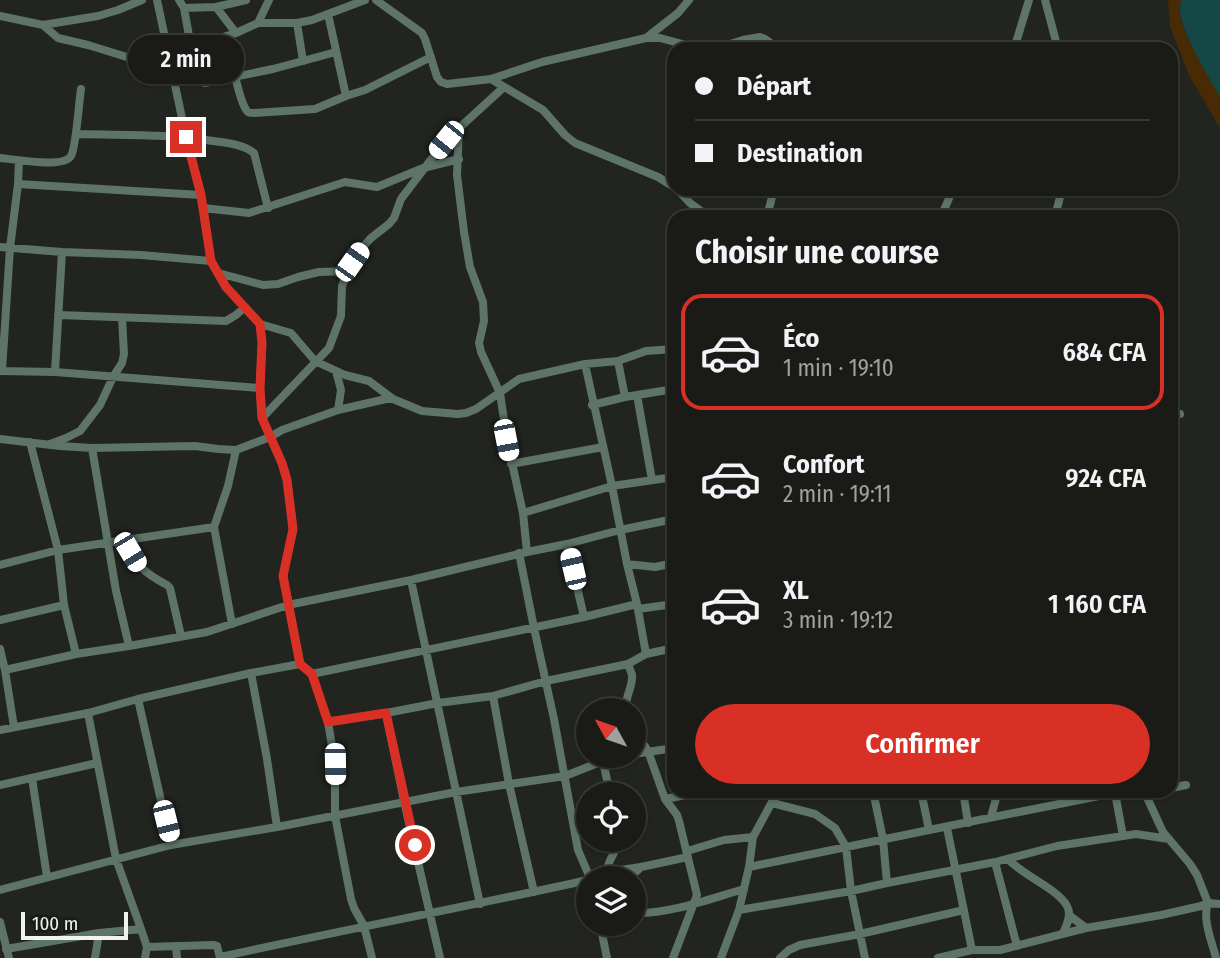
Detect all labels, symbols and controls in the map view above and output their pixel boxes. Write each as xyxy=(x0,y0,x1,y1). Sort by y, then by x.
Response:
callout: 2 min xyxy=(128,36,244,85)
text: 2 min xyxy=(160,45,212,73)
text: Départ xyxy=(737,71,811,102)
car xyxy=(425,117,468,163)
route end xyxy=(170,121,202,153)
text: Destination xyxy=(737,138,863,169)
text: Choisir une course xyxy=(695,233,939,271)
car xyxy=(332,239,373,285)
icon: car xyxy=(699,321,762,384)
text: Éco xyxy=(783,323,820,354)
text: 684 CFA xyxy=(1063,337,1146,368)
text: 1 min · 19:10 xyxy=(783,354,894,382)
car xyxy=(492,417,521,463)
icon: car xyxy=(699,447,762,510)
text: Confort xyxy=(783,449,864,480)
text: 924 CFA xyxy=(1065,463,1146,494)
text: 2 min · 19:11 xyxy=(783,480,892,508)
car xyxy=(111,529,150,575)
car xyxy=(559,546,588,592)
icon: car xyxy=(699,573,762,636)
text: XL xyxy=(783,575,809,606)
text: 1 160 CFA xyxy=(1048,589,1146,620)
text: 3 min · 19:12 xyxy=(783,606,893,634)
north arrow xyxy=(576,698,646,768)
map controls xyxy=(576,698,646,936)
button: Confirmer xyxy=(695,704,1150,784)
car xyxy=(325,743,346,785)
button: locate xyxy=(576,782,646,852)
car xyxy=(151,798,182,844)
route start xyxy=(399,829,431,861)
button: layers xyxy=(576,866,646,936)
scale bar xyxy=(21,909,128,941)
text: 100 m xyxy=(32,912,78,935)

